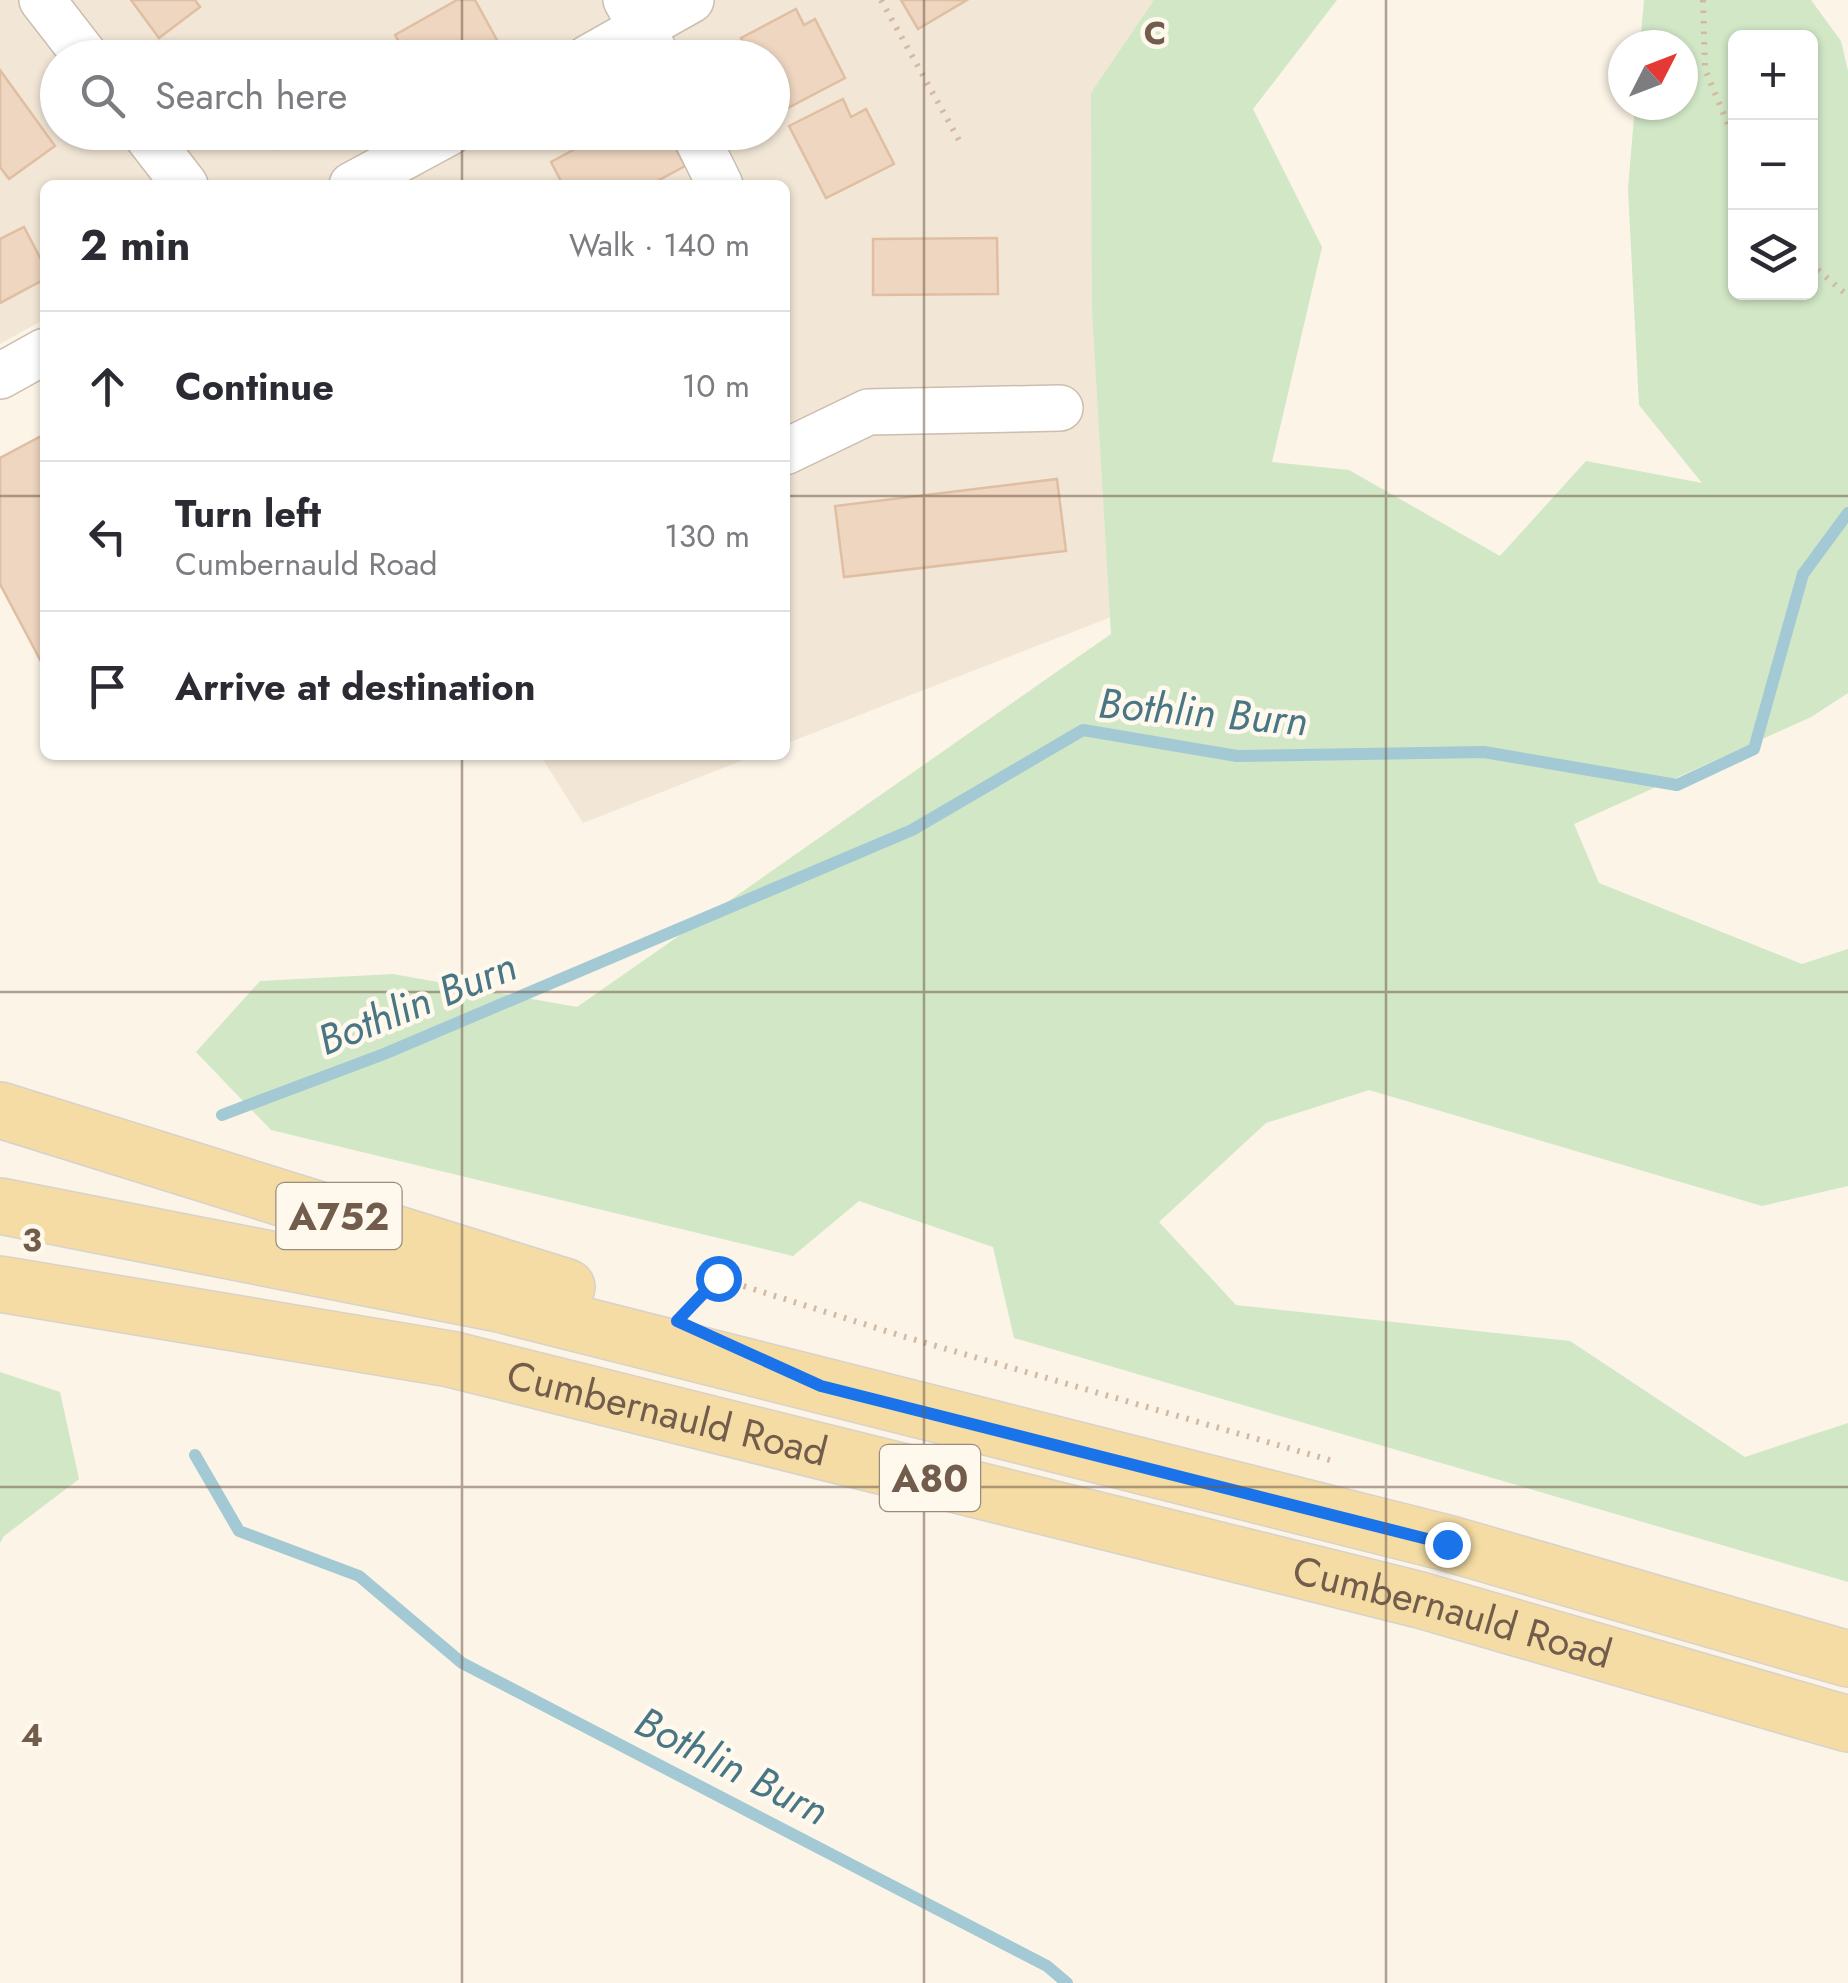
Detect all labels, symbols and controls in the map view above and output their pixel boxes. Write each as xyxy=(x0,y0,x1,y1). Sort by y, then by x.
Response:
text: C xyxy=(1144,10,1166,56)
north arrow xyxy=(1608,30,1698,120)
map controls xyxy=(1728,30,1818,300)
button: + xyxy=(1728,30,1818,120)
search box xyxy=(40,40,790,150)
icon: search xyxy=(75,68,130,123)
text: Search here xyxy=(155,68,347,123)
button: − xyxy=(1728,120,1818,210)
button: layers xyxy=(1728,210,1818,300)
text: 2 min xyxy=(80,215,190,276)
text: Walk · 140 m xyxy=(569,222,750,268)
icon: ahead xyxy=(80,359,135,414)
text: Continue xyxy=(175,359,334,414)
text: 10 m xyxy=(682,363,750,409)
text: Turn left xyxy=(175,486,321,541)
icon: left xyxy=(80,509,135,564)
text: 130 m xyxy=(664,513,750,559)
text: Cumbernauld Road xyxy=(175,541,438,587)
icon: arrive xyxy=(80,659,135,714)
text: Arrive at destination xyxy=(175,659,536,714)
water label: Bothlin Burn xyxy=(1096,672,1310,752)
water label: Bothlin Burn xyxy=(308,935,526,1071)
road number: A752 xyxy=(276,1183,402,1249)
text: 3 xyxy=(22,1217,42,1263)
route start xyxy=(696,1256,742,1302)
street label: Cumbernauld Road xyxy=(501,1345,834,1481)
road number: A80 xyxy=(880,1445,980,1511)
route end xyxy=(1425,1522,1471,1568)
street label: Cumbernauld Road xyxy=(1287,1541,1619,1683)
water label: Bothlin Burn xyxy=(625,1691,839,1841)
text: 4 xyxy=(21,1712,43,1758)

